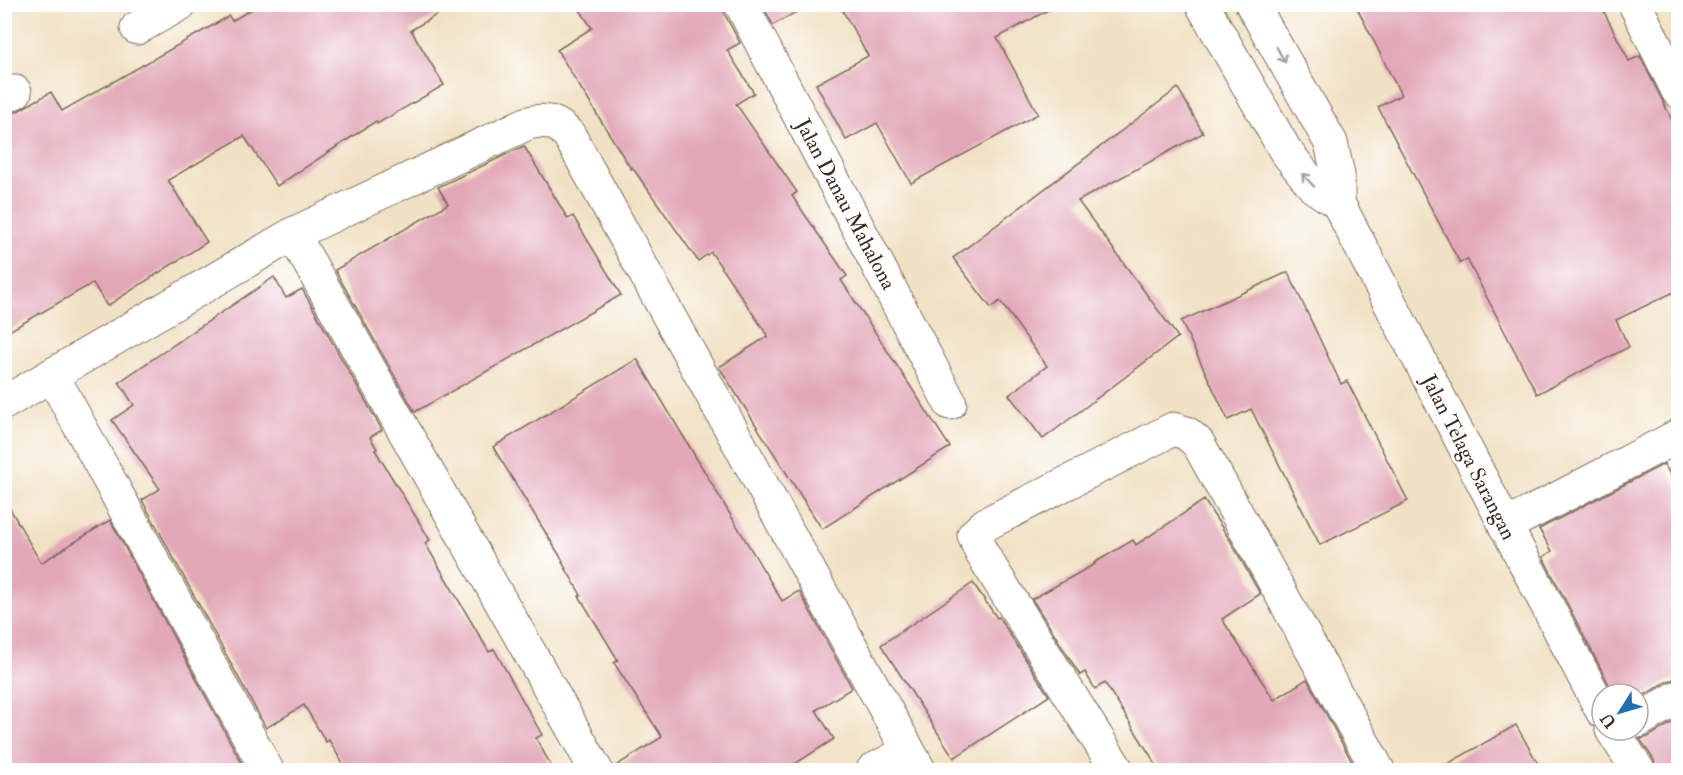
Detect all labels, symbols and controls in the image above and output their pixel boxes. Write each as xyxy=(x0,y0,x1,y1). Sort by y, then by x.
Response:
one-way arrow xyxy=(1276,46,1287,64)
street label: Jalan Danau Mahalona xyxy=(789,113,902,295)
one-way arrow xyxy=(1301,173,1315,188)
street label: Jalan Telaga Sarangan xyxy=(1415,369,1522,545)
north arrow xyxy=(1590,682,1650,742)
text: U xyxy=(1596,709,1621,732)

